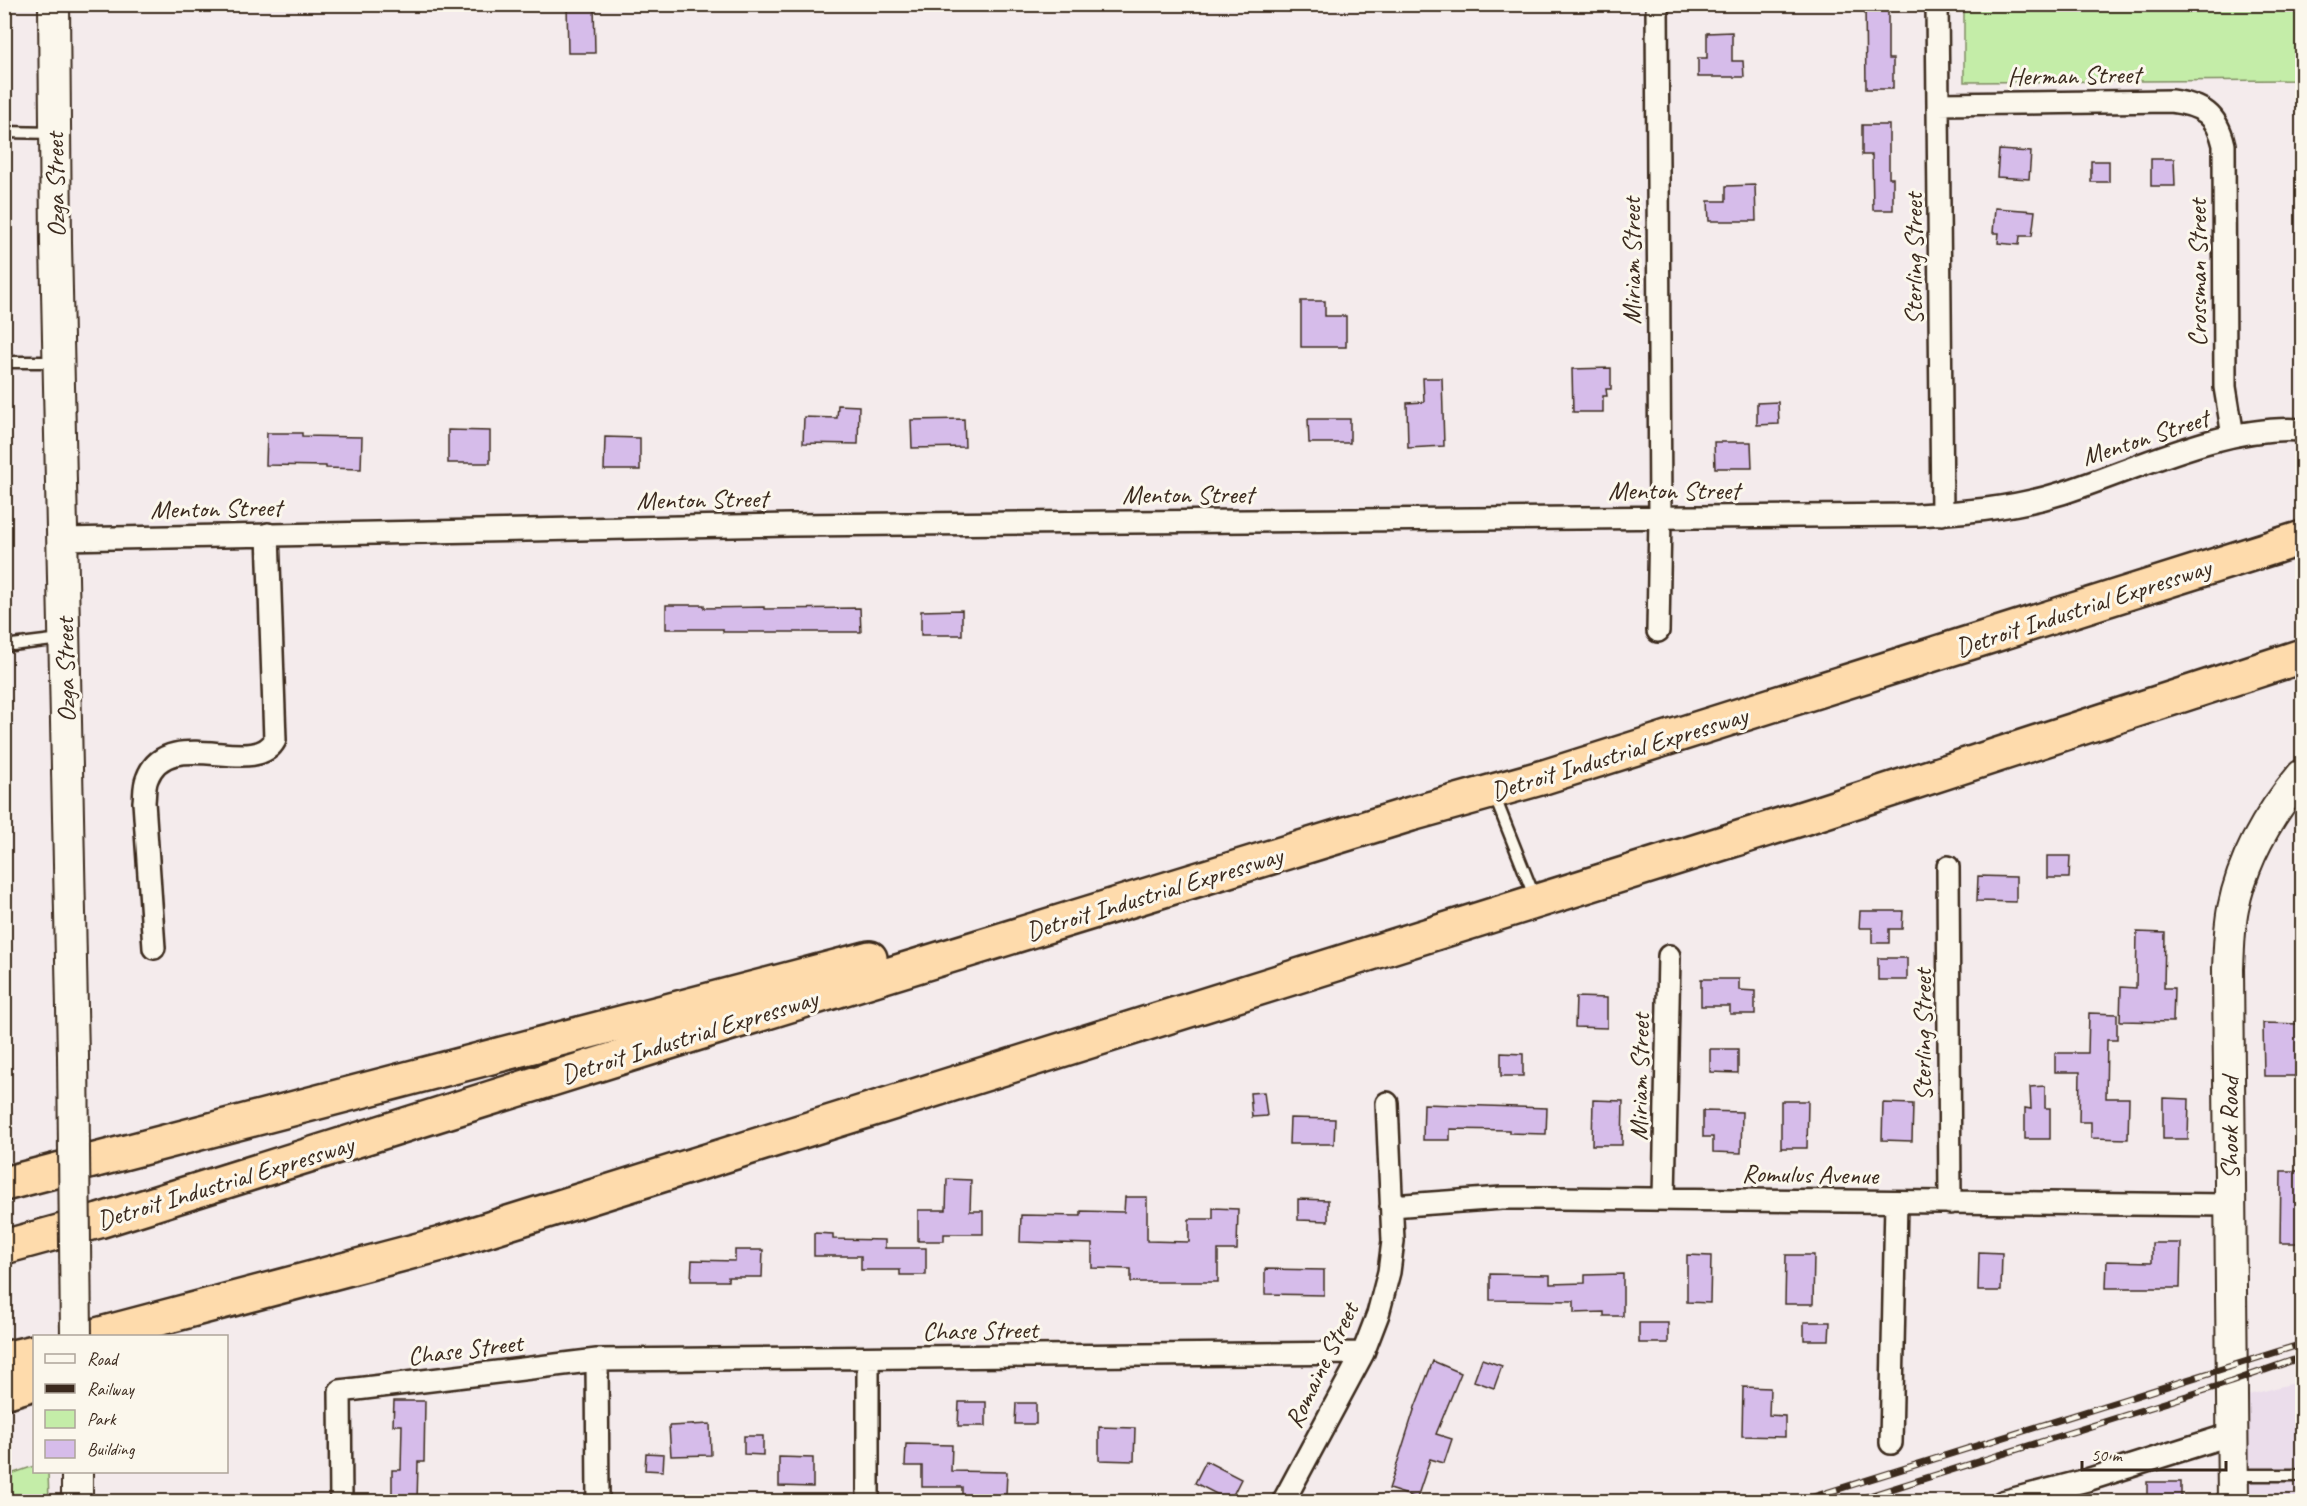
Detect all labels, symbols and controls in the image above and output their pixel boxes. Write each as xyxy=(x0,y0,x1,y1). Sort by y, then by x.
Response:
street label: Herman Street xyxy=(2007,58,2144,93)
street label: Ozga Street xyxy=(38,130,73,238)
street label: Sterling Street xyxy=(1897,191,1930,325)
street label: Miriam Street xyxy=(1615,195,1648,325)
street label: Crossman Street xyxy=(2181,197,2214,347)
street label: Menton Street xyxy=(2078,400,2216,473)
street label: Menton Street xyxy=(1608,474,1743,507)
street label: Menton Street xyxy=(1122,478,1257,511)
street label: Menton Street xyxy=(636,482,771,517)
street label: Menton Street xyxy=(150,491,285,526)
street label: Detroit Industrial Expressway xyxy=(1951,550,2217,664)
street label: Ozga Street xyxy=(48,615,83,723)
street label: Detroit Industrial Expressway xyxy=(1487,698,1753,808)
street label: Detroit Industrial Expressway xyxy=(1022,838,1288,948)
street label: Sterling Street xyxy=(1906,967,1939,1101)
street label: Detroit Industrial Expressway xyxy=(557,981,823,1091)
street label: Miriam Street xyxy=(1622,1011,1657,1141)
street label: Shook Road xyxy=(2213,1073,2246,1180)
street label: Detroit Industrial Expressway xyxy=(93,1127,359,1237)
street label: Romulus Avenue xyxy=(1742,1157,1880,1192)
street label: Romaine Street xyxy=(1277,1295,1367,1433)
street label: Chase Street xyxy=(922,1313,1040,1348)
street label: Chase Street xyxy=(406,1326,527,1373)
legend xyxy=(33,1335,228,1473)
text: Road xyxy=(87,1348,120,1370)
text: Railway xyxy=(87,1378,135,1400)
text: Park xyxy=(87,1408,117,1430)
scale bar xyxy=(2082,1434,2226,1472)
text: Building xyxy=(87,1438,136,1460)
text: 50 m xyxy=(2091,1444,2124,1466)

